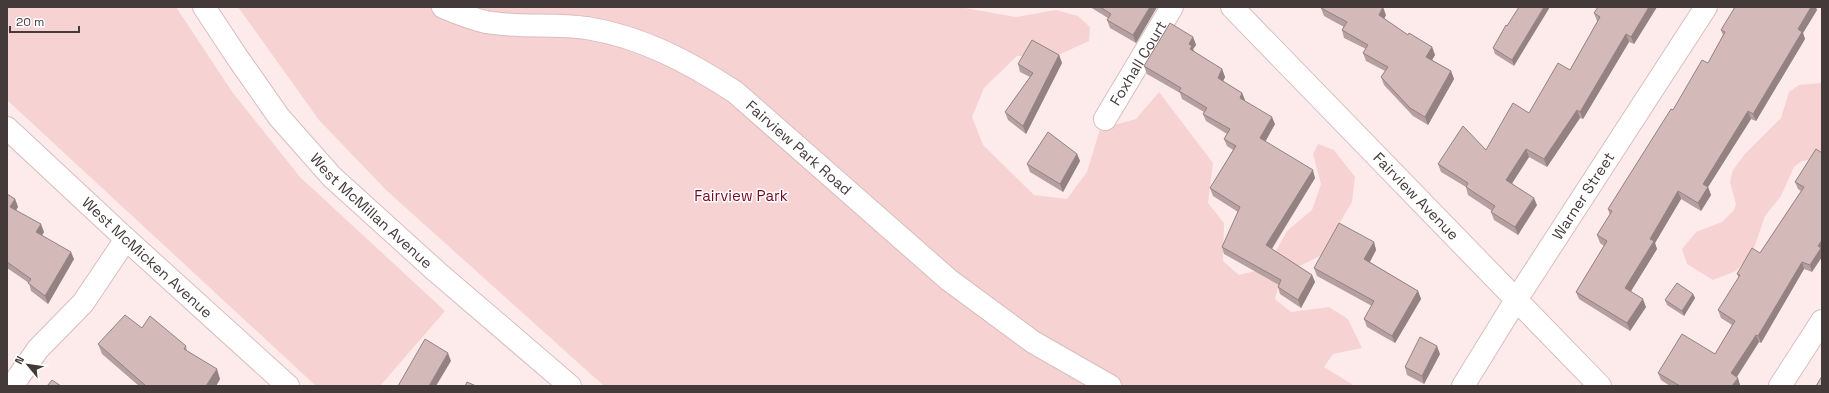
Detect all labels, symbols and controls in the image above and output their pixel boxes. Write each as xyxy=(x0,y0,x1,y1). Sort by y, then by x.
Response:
scale bar xyxy=(10,8,79,34)
text: 20 m xyxy=(16,14,44,30)
street label: Foxhall Court xyxy=(1105,17,1171,109)
street label: Fairview Park Road xyxy=(741,97,855,199)
street label: Fairview Avenue xyxy=(1369,148,1463,244)
street label: Warner Street xyxy=(1548,148,1618,243)
street label: West McMillan Avenue xyxy=(306,149,437,272)
park label: Fairview Park xyxy=(694,187,788,205)
street label: West McMicken Avenue xyxy=(78,193,217,322)
north arrow xyxy=(8,345,48,385)
text: N xyxy=(11,354,27,367)

